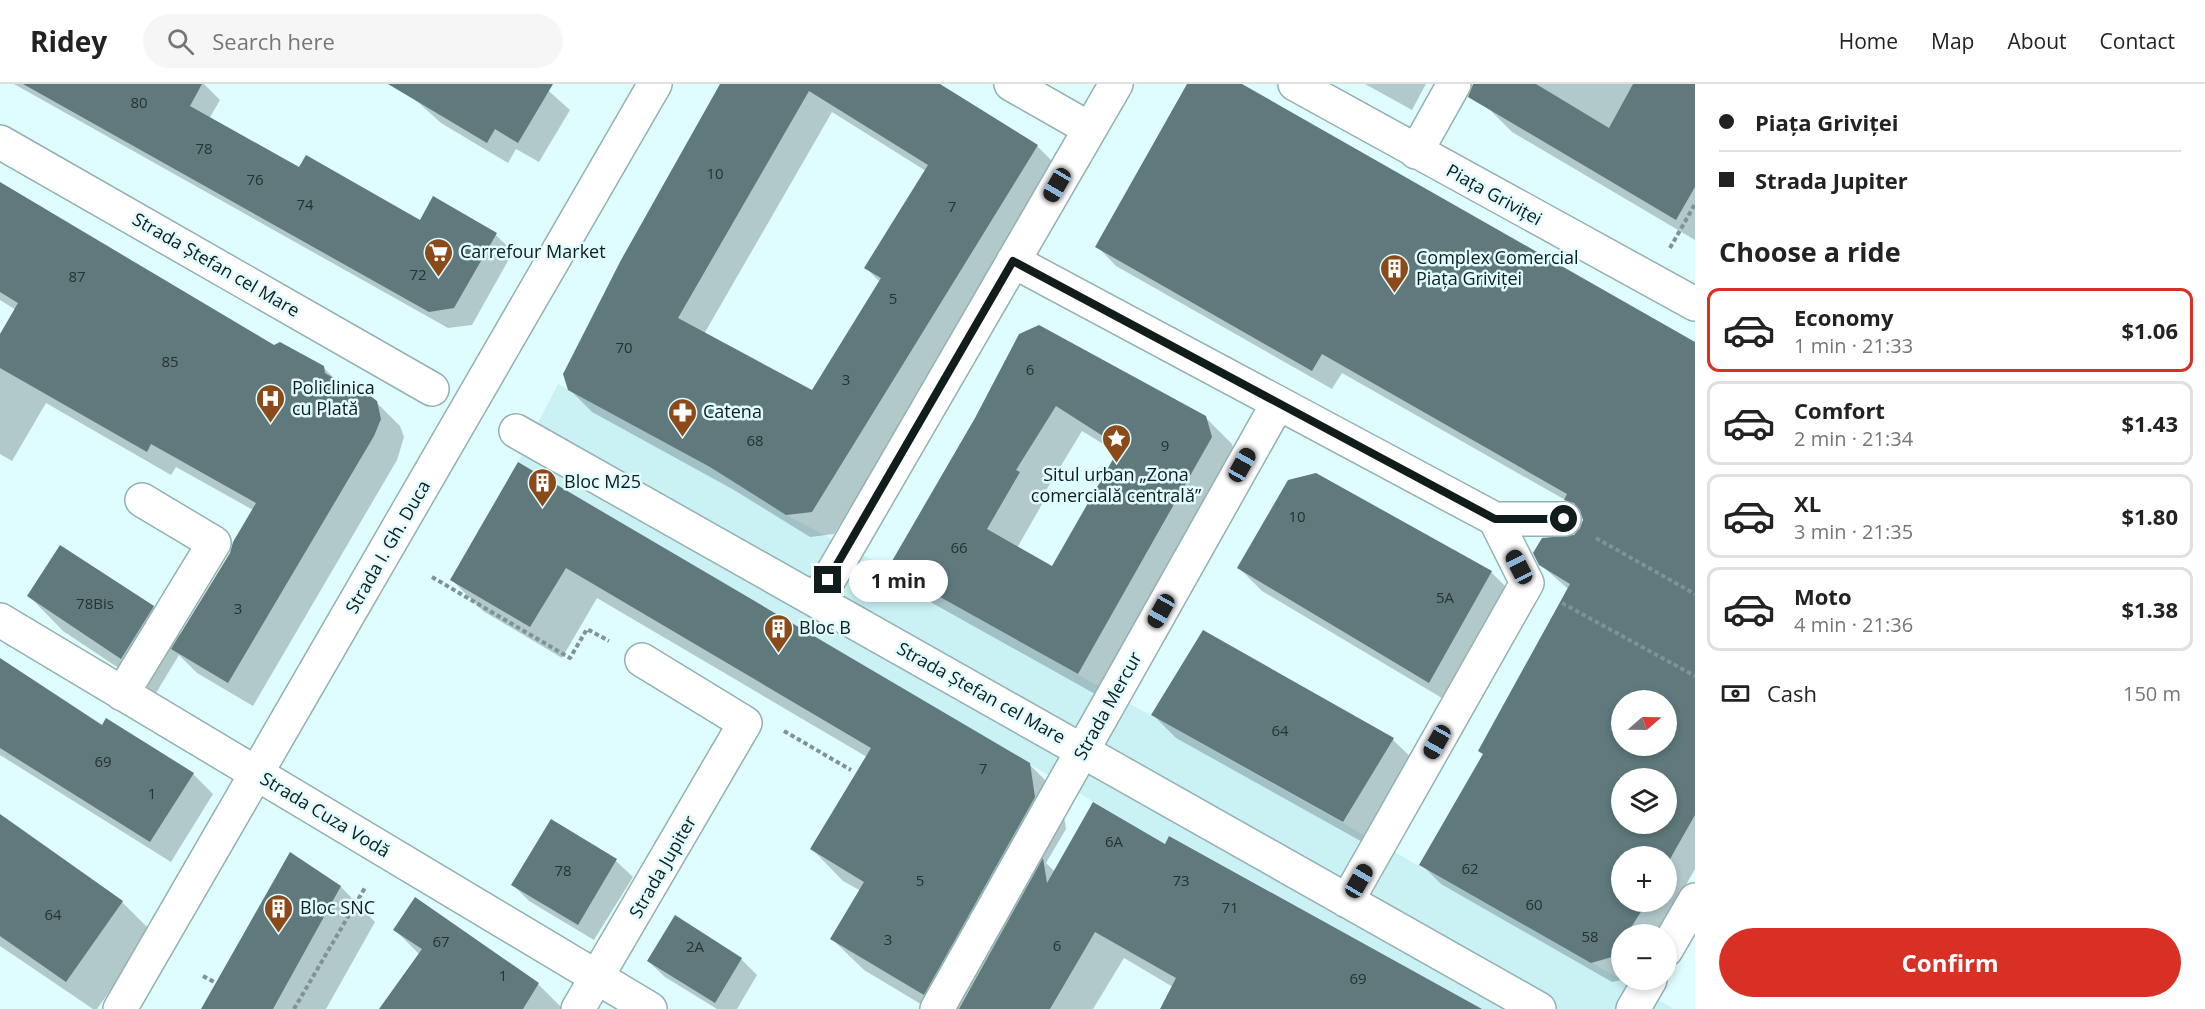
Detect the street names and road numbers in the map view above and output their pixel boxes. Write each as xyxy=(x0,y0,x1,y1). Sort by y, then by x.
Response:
street label: Piața Griviței xyxy=(1442,158,1547,230)
street label: Strada Ștefan cel Mare xyxy=(129,206,304,322)
street label: Strada I. Gh. Duca xyxy=(339,476,435,617)
street label: Strada Ștefan cel Mare xyxy=(893,636,1070,748)
street label: Strada Mercur xyxy=(1068,647,1147,764)
street label: Strada Cuza Vodă xyxy=(256,766,395,862)
street label: Strada Jupiter xyxy=(623,810,702,922)

